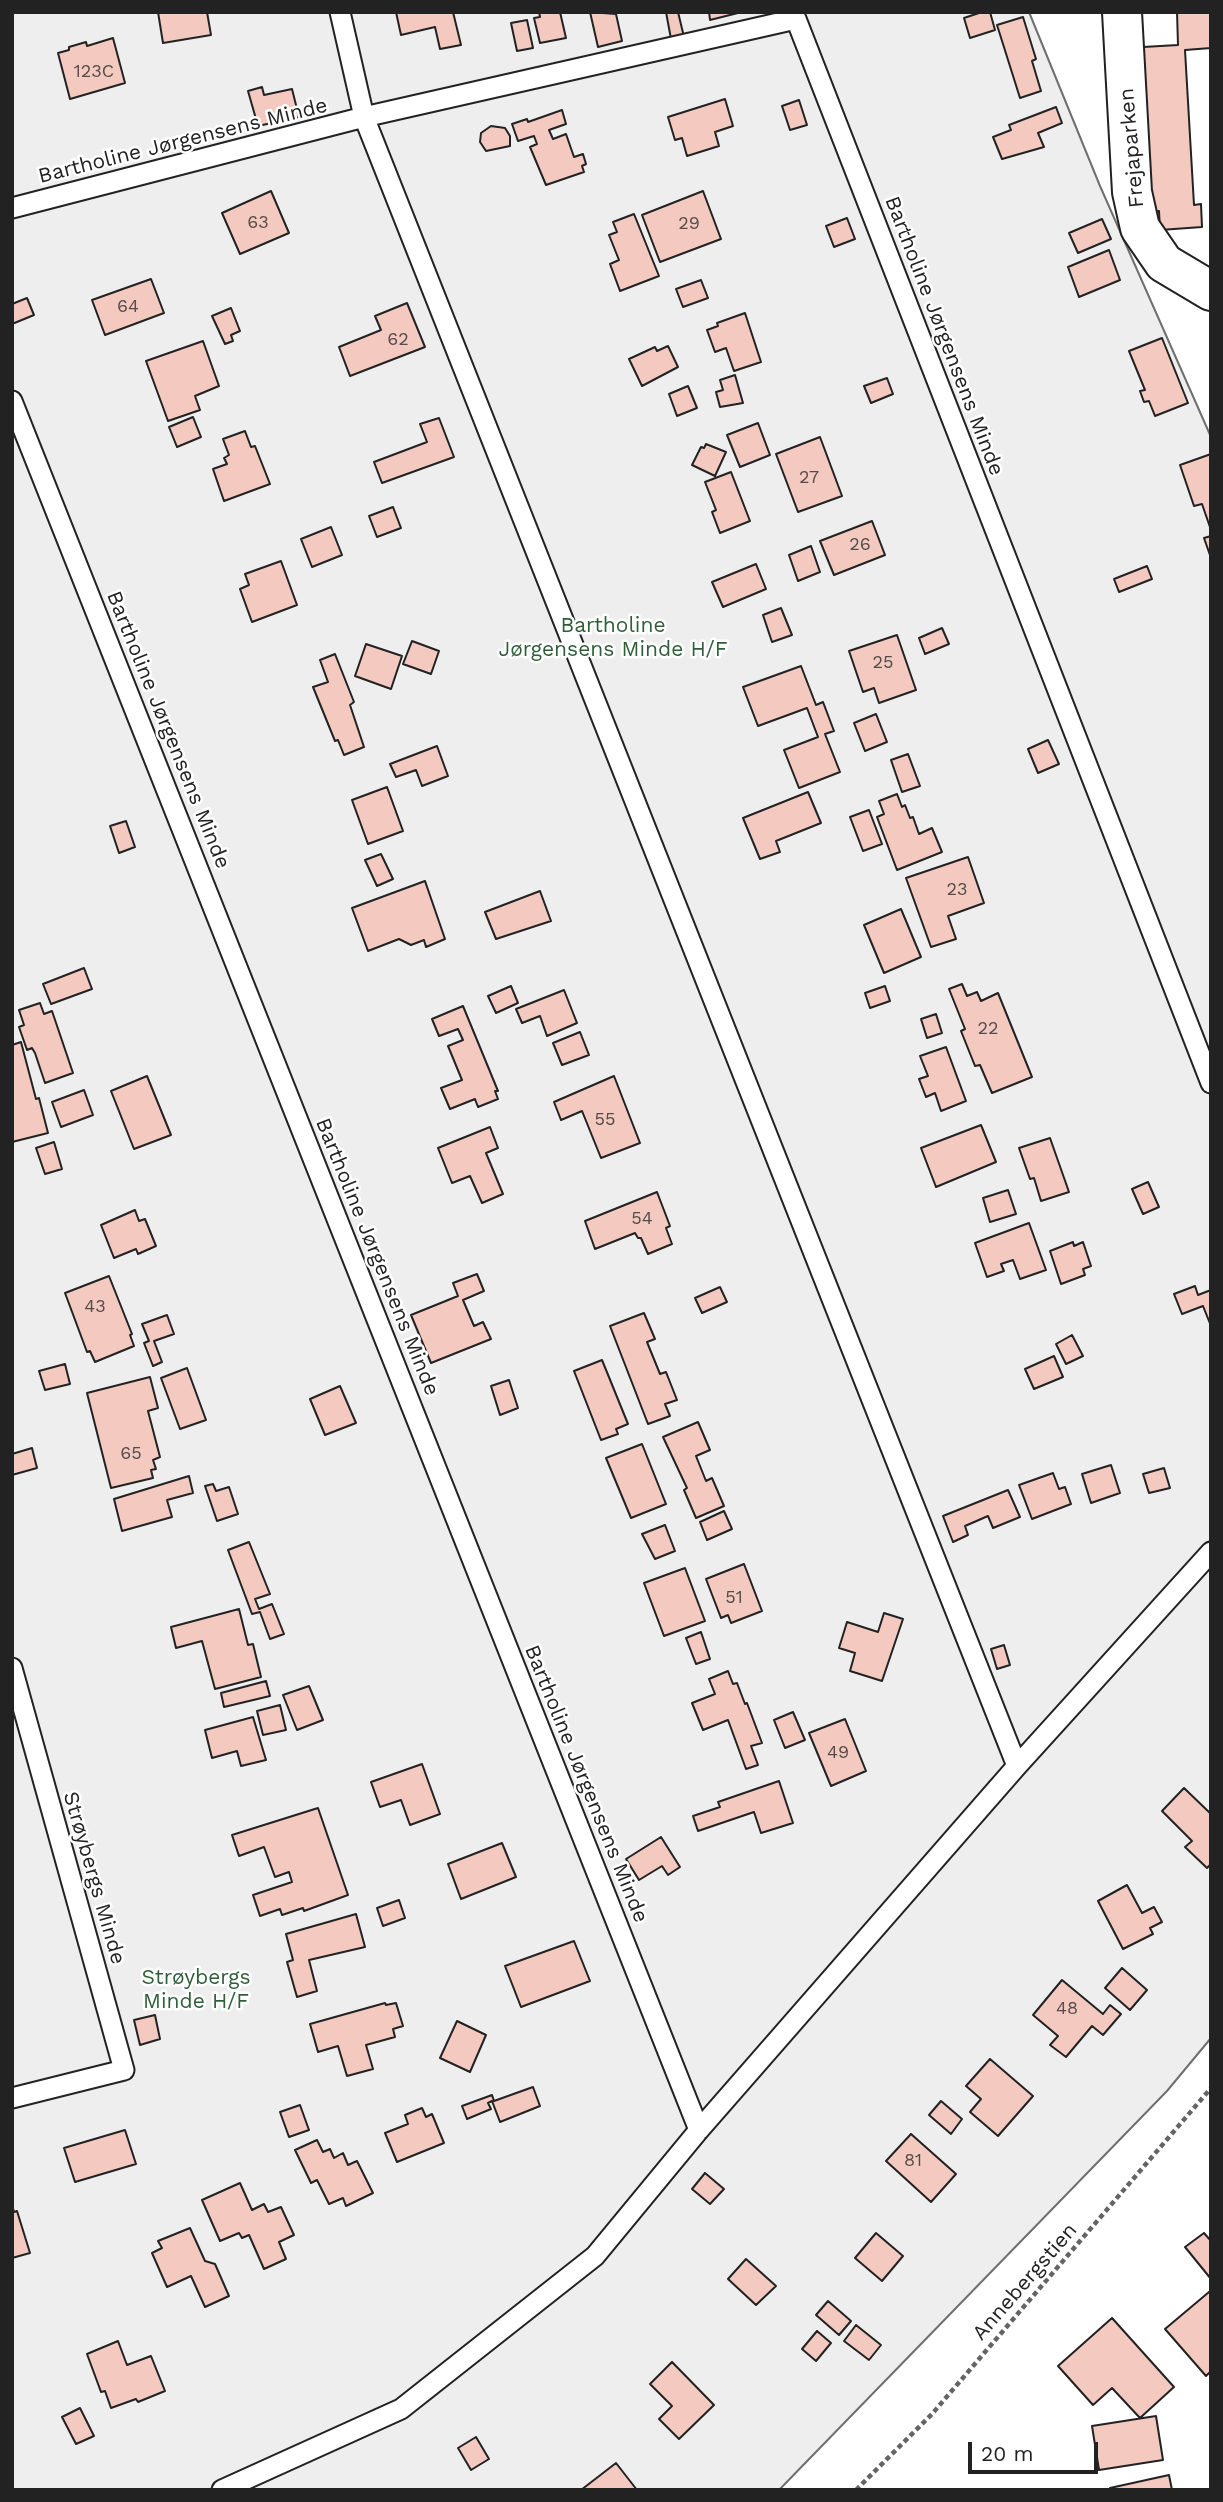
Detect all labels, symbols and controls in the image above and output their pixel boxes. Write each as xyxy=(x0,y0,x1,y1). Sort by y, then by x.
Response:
house number: 123C xyxy=(74,61,114,83)
street label: Frejaparken xyxy=(1114,87,1150,209)
street label: Bartholine Jørgensens Minde xyxy=(36,93,330,189)
street label: Bartholine Jørgensens Minde xyxy=(879,193,1009,479)
house number: 63 xyxy=(247,212,269,234)
house number: 29 xyxy=(678,213,700,235)
house number: 64 xyxy=(117,296,139,318)
house number: 62 xyxy=(387,329,409,351)
house number: 27 xyxy=(799,467,819,489)
house number: 26 xyxy=(849,534,871,556)
street label: Bartholine Jørgensens Minde xyxy=(101,588,235,872)
park label: Bartholine Jørgensens Minde H/F xyxy=(498,613,728,663)
house number: 25 xyxy=(873,652,893,674)
house number: 23 xyxy=(947,879,967,901)
house number: 22 xyxy=(978,1018,998,1040)
house number: 55 xyxy=(595,1109,615,1131)
street label: Bartholine Jørgensens Minde xyxy=(310,1115,444,1399)
house number: 54 xyxy=(631,1208,653,1230)
house number: 43 xyxy=(84,1296,106,1318)
house number: 65 xyxy=(120,1443,142,1465)
house number: 51 xyxy=(725,1587,743,1609)
street label: Bartholine Jørgensens Minde xyxy=(519,1642,653,1926)
house number: 49 xyxy=(827,1742,849,1764)
street label: Strøybergs Minde xyxy=(57,1789,131,1967)
park label: Strøybergs Minde H/F xyxy=(141,1965,251,2015)
house number: 48 xyxy=(1056,1998,1078,2020)
house number: 81 xyxy=(904,2150,922,2172)
street label: Annebergstien xyxy=(967,2218,1083,2346)
scale bar xyxy=(971,2428,1100,2472)
text: 20 m xyxy=(981,2441,1033,2466)

